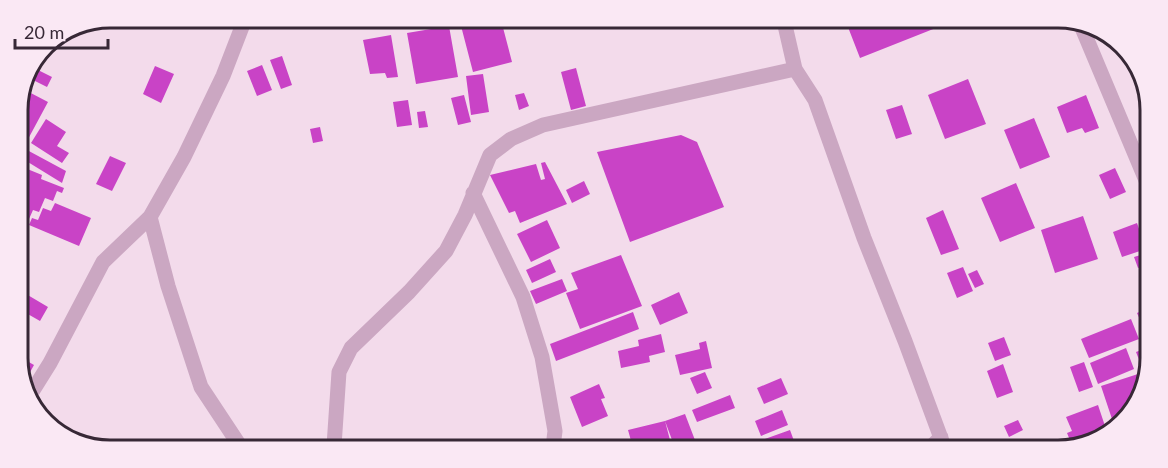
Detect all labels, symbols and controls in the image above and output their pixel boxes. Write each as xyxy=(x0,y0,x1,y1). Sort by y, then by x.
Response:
scale bar xyxy=(15,12,108,50)
text: 20 m xyxy=(24,21,64,43)

